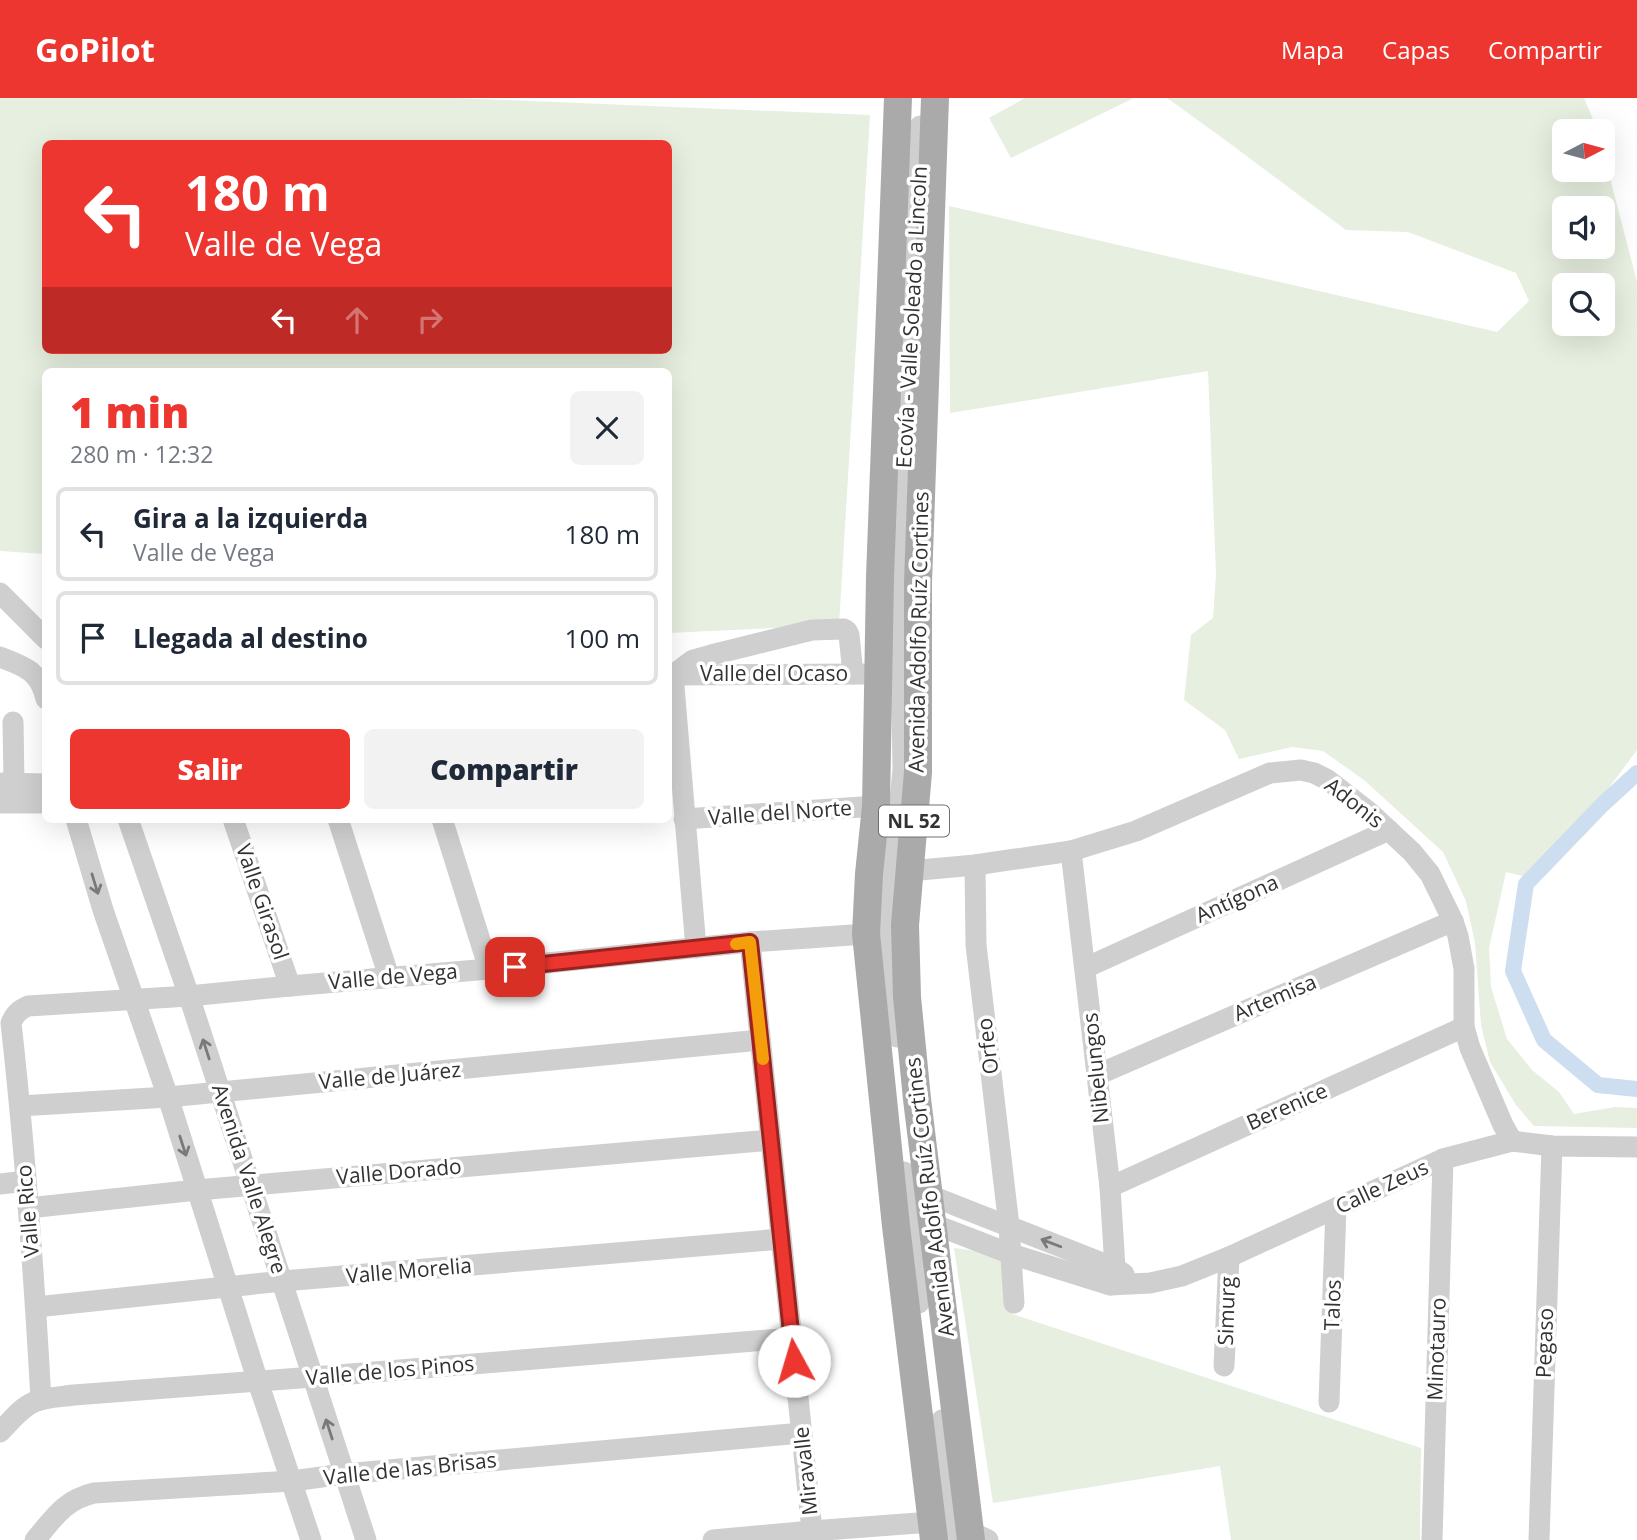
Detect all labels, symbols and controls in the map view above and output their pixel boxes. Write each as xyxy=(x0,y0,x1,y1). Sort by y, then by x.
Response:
text: GoPilot xyxy=(35,27,155,72)
text: Mapa xyxy=(1281,33,1344,66)
text: Capas xyxy=(1382,33,1450,66)
text: Compartir xyxy=(1488,33,1602,66)
north arrow xyxy=(1552,119,1615,182)
map controls xyxy=(1552,119,1615,336)
text: 180 m xyxy=(185,159,330,225)
street label: Ecovía - Valle Soleado a Lincoln xyxy=(889,165,933,469)
icon: left xyxy=(70,168,161,259)
button: sound xyxy=(1552,196,1615,259)
text: Valle de Vega xyxy=(185,222,382,265)
button: search xyxy=(1552,273,1615,336)
icon: left xyxy=(265,301,303,339)
icon: ahead xyxy=(338,301,376,339)
icon: right xyxy=(411,301,449,339)
text: 1 min xyxy=(70,383,189,440)
button: close xyxy=(570,391,644,465)
text: 280 m · 12:32 xyxy=(70,438,213,470)
street label: Avenida Adolfo Ruíz Cortines xyxy=(902,491,934,773)
text: Gira a la izquierda xyxy=(133,500,368,536)
icon: left xyxy=(74,515,112,553)
text: 180 m xyxy=(565,516,640,552)
text: Valle de Vega xyxy=(133,536,275,568)
icon: arrive xyxy=(74,619,112,657)
text: Llegada al destino xyxy=(133,620,368,656)
text: 100 m xyxy=(565,620,640,656)
street label: Valle del Ocaso xyxy=(700,659,848,687)
button: Salir xyxy=(70,729,350,809)
button: Compartir xyxy=(364,729,644,809)
street label: Adonis xyxy=(1320,771,1390,834)
street label: Valle del Norte xyxy=(707,793,853,831)
road number: NL 52 xyxy=(879,806,949,836)
street label: Valle Girasol xyxy=(230,840,296,963)
street label: Antígona xyxy=(1191,867,1282,929)
one-way arrow xyxy=(90,873,103,895)
pin xyxy=(485,937,545,997)
icon: arrive xyxy=(496,948,534,986)
street label: Valle de Vega xyxy=(327,956,459,996)
street label: Artemisa xyxy=(1229,967,1320,1027)
street label: Nibelungos xyxy=(1075,1012,1115,1125)
street label: Orfeo xyxy=(970,1016,1004,1076)
one-way arrow xyxy=(199,1039,211,1061)
street label: Valle de Juárez xyxy=(318,1055,462,1095)
street label: Avenida Adolfo Ruíz Cortines xyxy=(898,1056,960,1338)
street label: Berenice xyxy=(1242,1076,1331,1136)
street label: Avenida Valle Alegre xyxy=(206,1080,294,1277)
one-way arrow xyxy=(178,1135,191,1157)
street label: Valle Dorado xyxy=(335,1152,463,1190)
street label: Calle Zeus xyxy=(1331,1152,1433,1220)
street label: Valle Rico xyxy=(9,1164,45,1259)
one-way arrow xyxy=(1041,1235,1063,1248)
street label: Valle Morelia xyxy=(345,1251,473,1289)
street label: Simurg xyxy=(1211,1276,1241,1346)
street label: Talos xyxy=(1317,1279,1347,1331)
street label: Minotauro xyxy=(1420,1297,1452,1401)
street label: Pegaso xyxy=(1529,1307,1559,1379)
position arrow xyxy=(757,1324,831,1398)
street label: Valle de los Pinos xyxy=(305,1349,475,1391)
one-way arrow xyxy=(322,1418,335,1440)
street label: Miravalle xyxy=(786,1425,824,1517)
street label: Valle de las Brisas xyxy=(322,1445,498,1491)

